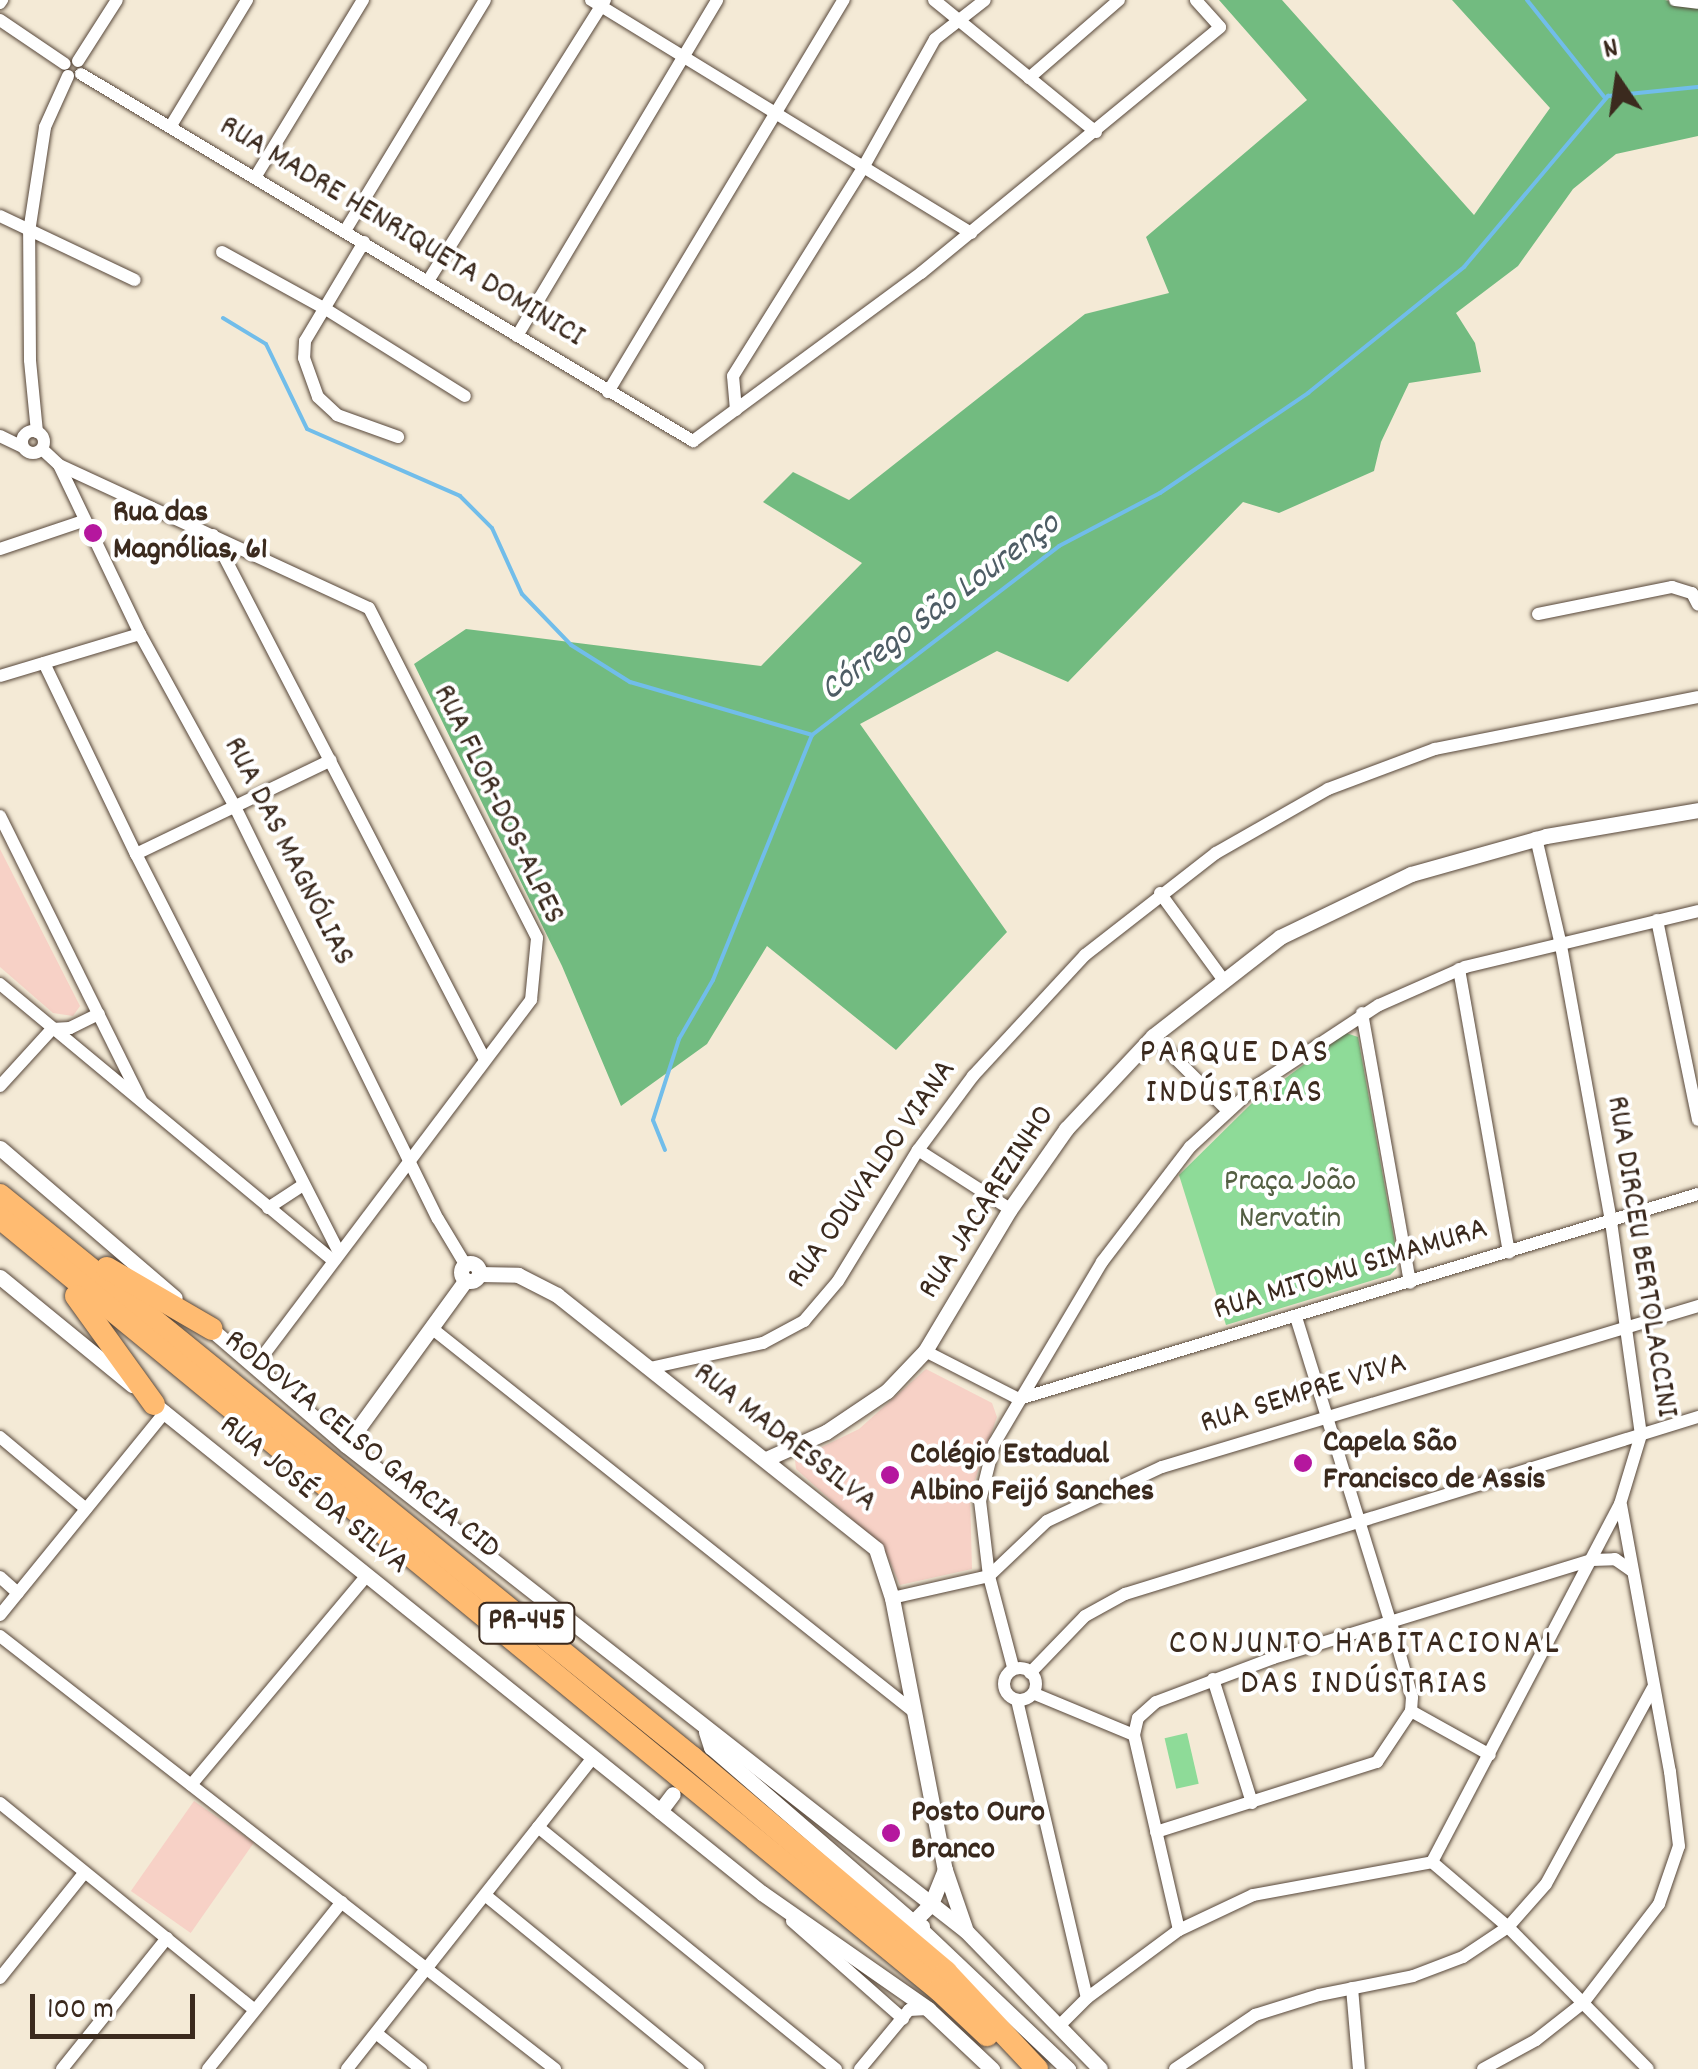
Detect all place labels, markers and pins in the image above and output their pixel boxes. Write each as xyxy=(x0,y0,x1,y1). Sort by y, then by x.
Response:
place label: Rua das Magnólias, 61 xyxy=(113,496,268,571)
marker: Rua das Magnólias, 61 xyxy=(82,522,104,544)
place label: Capela São Francisco de Assis xyxy=(1323,1426,1546,1501)
place label: Colégio Estadual Albino Feijó Sanches xyxy=(910,1438,1154,1513)
marker: Capela São Francisco de Assis xyxy=(1292,1452,1314,1474)
marker: Colégio Estadual Albino Feijó Sanches xyxy=(879,1464,901,1486)
place label: Posto Ouro Branco xyxy=(911,1796,1045,1871)
marker: Posto Ouro Branco xyxy=(880,1822,902,1844)

